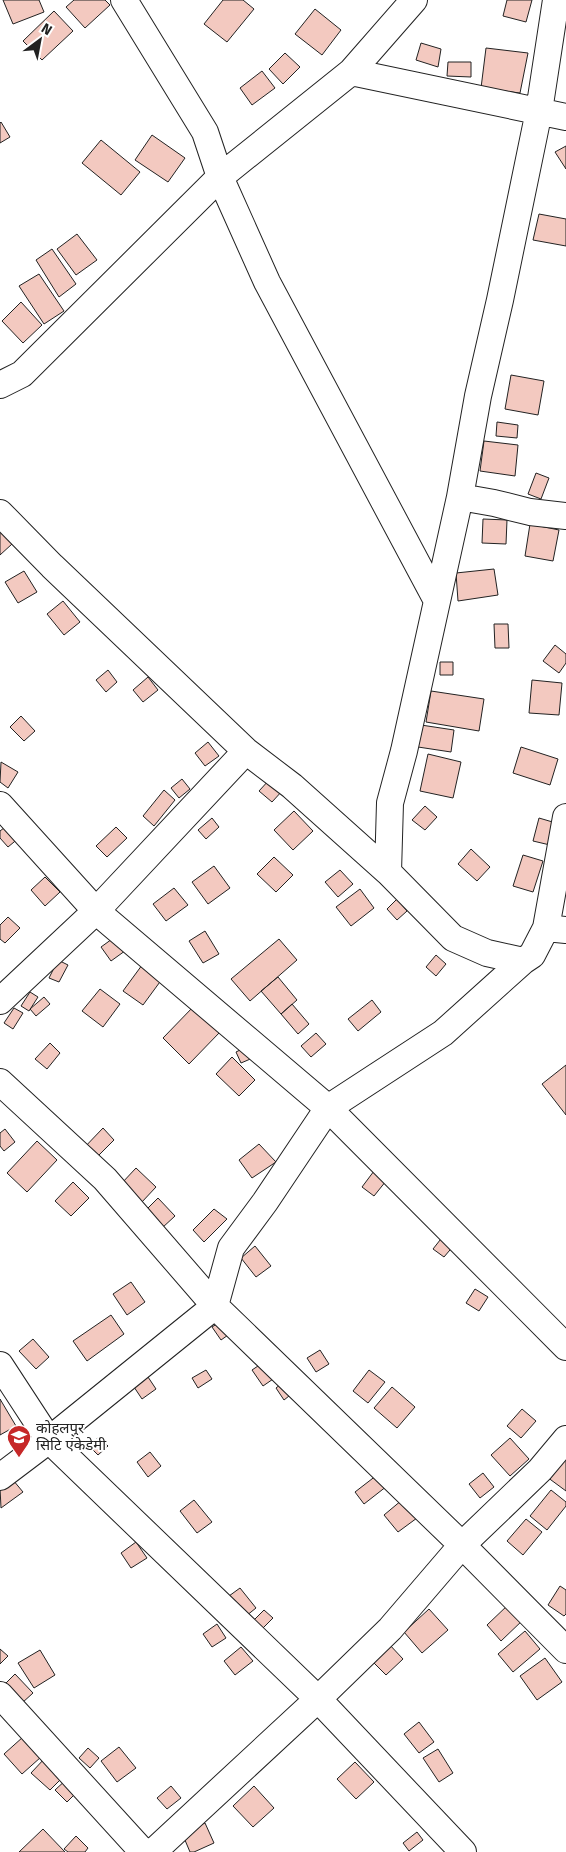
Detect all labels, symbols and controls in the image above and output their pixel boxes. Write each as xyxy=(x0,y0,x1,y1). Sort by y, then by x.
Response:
north arrow xyxy=(15,15,65,65)
text: N xyxy=(38,20,55,39)
place label: कोहलपुर सिटि एकेडेमी xyxy=(36,1419,107,1454)
school or university icon: कोहलपुर सिटि एकेडेमी xyxy=(6,1424,32,1458)

